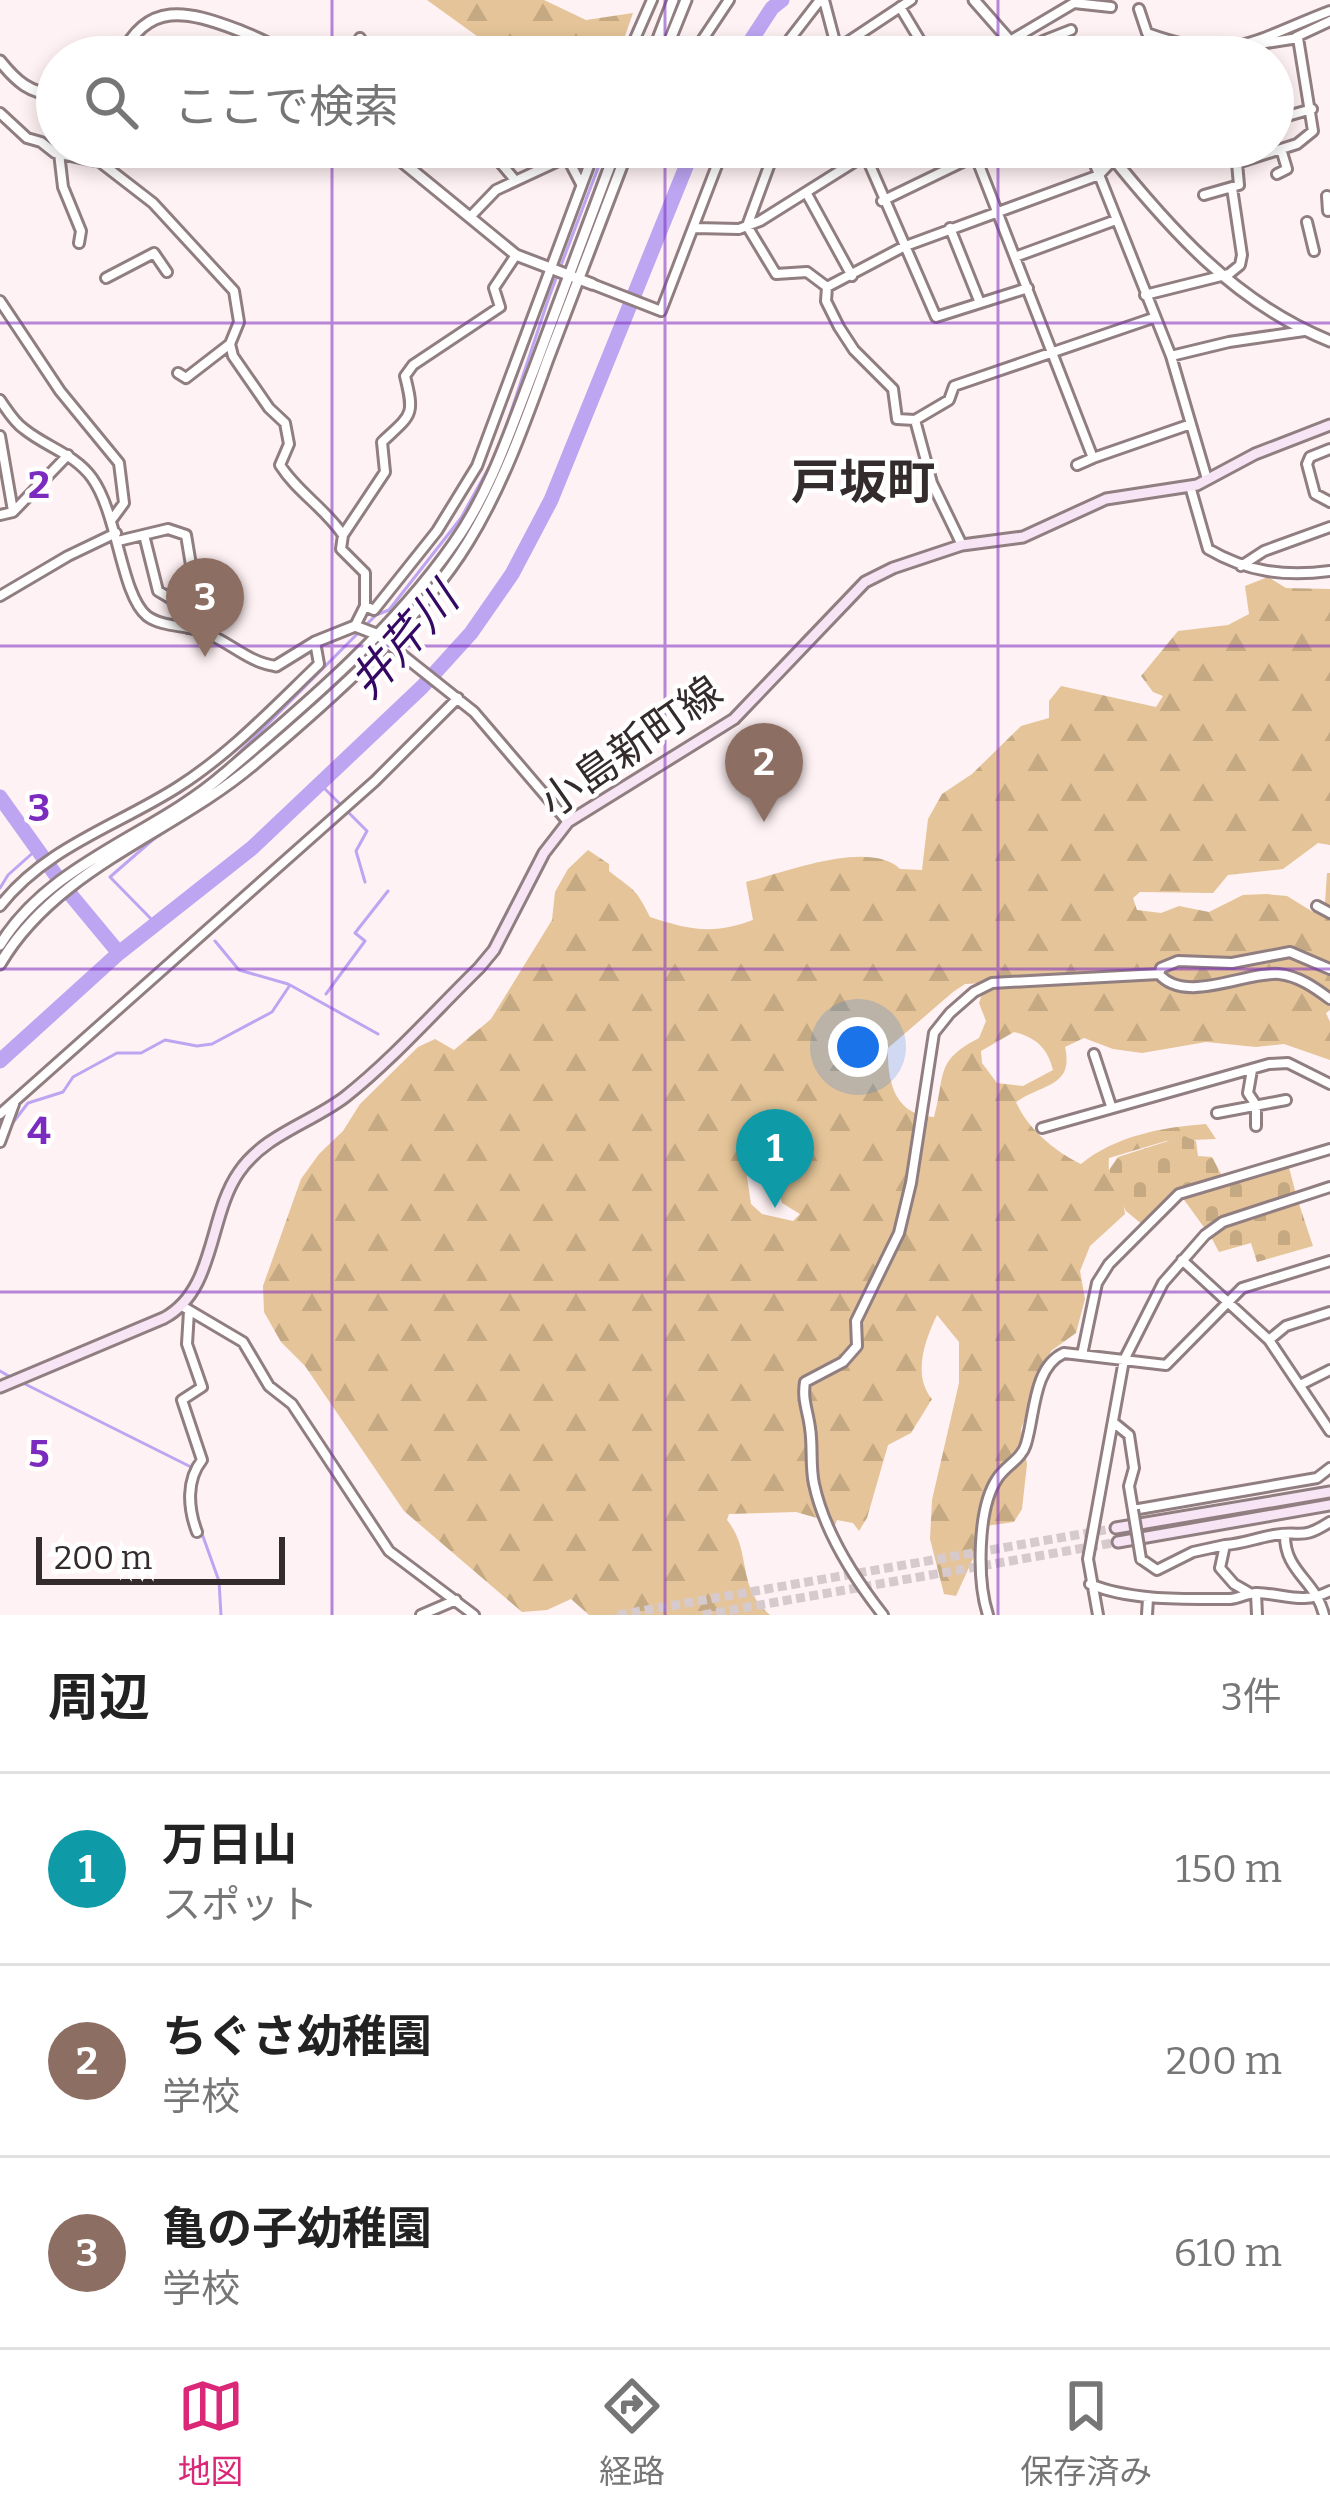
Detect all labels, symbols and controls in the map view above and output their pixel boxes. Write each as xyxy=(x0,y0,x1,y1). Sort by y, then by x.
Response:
search box xyxy=(36,36,1294,168)
icon: search xyxy=(78,69,144,135)
text: ここで検索 xyxy=(174,80,399,134)
district label: 戸坂町 xyxy=(791,454,935,512)
text: 2 xyxy=(28,462,50,508)
pin: 3 xyxy=(166,558,244,657)
water label: 井芹川 xyxy=(339,570,472,709)
street label: 小島新町線 xyxy=(531,666,731,828)
pin: 2 xyxy=(725,723,803,822)
text: 3 xyxy=(28,785,50,831)
your location xyxy=(828,1017,888,1077)
text: 4 xyxy=(27,1108,51,1154)
pin: 1 xyxy=(736,1109,814,1208)
text: 5 xyxy=(28,1431,50,1477)
scale bar xyxy=(36,1531,285,1584)
text: 200 m xyxy=(54,1538,152,1578)
text: 周辺 xyxy=(48,1667,150,1729)
text: 3件 xyxy=(1221,1674,1282,1720)
text: 万日山 xyxy=(162,1818,297,1872)
text: 1 xyxy=(79,1846,95,1892)
text: 150 m xyxy=(1175,1846,1282,1892)
text: スポット xyxy=(162,1882,318,1928)
text: ちぐさ幼稚園 xyxy=(162,2010,432,2064)
text: 2 xyxy=(76,2038,98,2084)
text: 200 m xyxy=(1166,2038,1282,2084)
text: 学校 xyxy=(162,2074,240,2120)
text: 亀の子幼稚園 xyxy=(162,2202,432,2256)
text: 3 xyxy=(76,2230,98,2276)
text: 610 m xyxy=(1174,2230,1282,2276)
text: 学校 xyxy=(162,2266,240,2312)
tab: 地図 xyxy=(178,2373,244,2493)
tab: 経路 xyxy=(599,2373,665,2493)
tab: 保存済み xyxy=(1020,2373,1152,2493)

